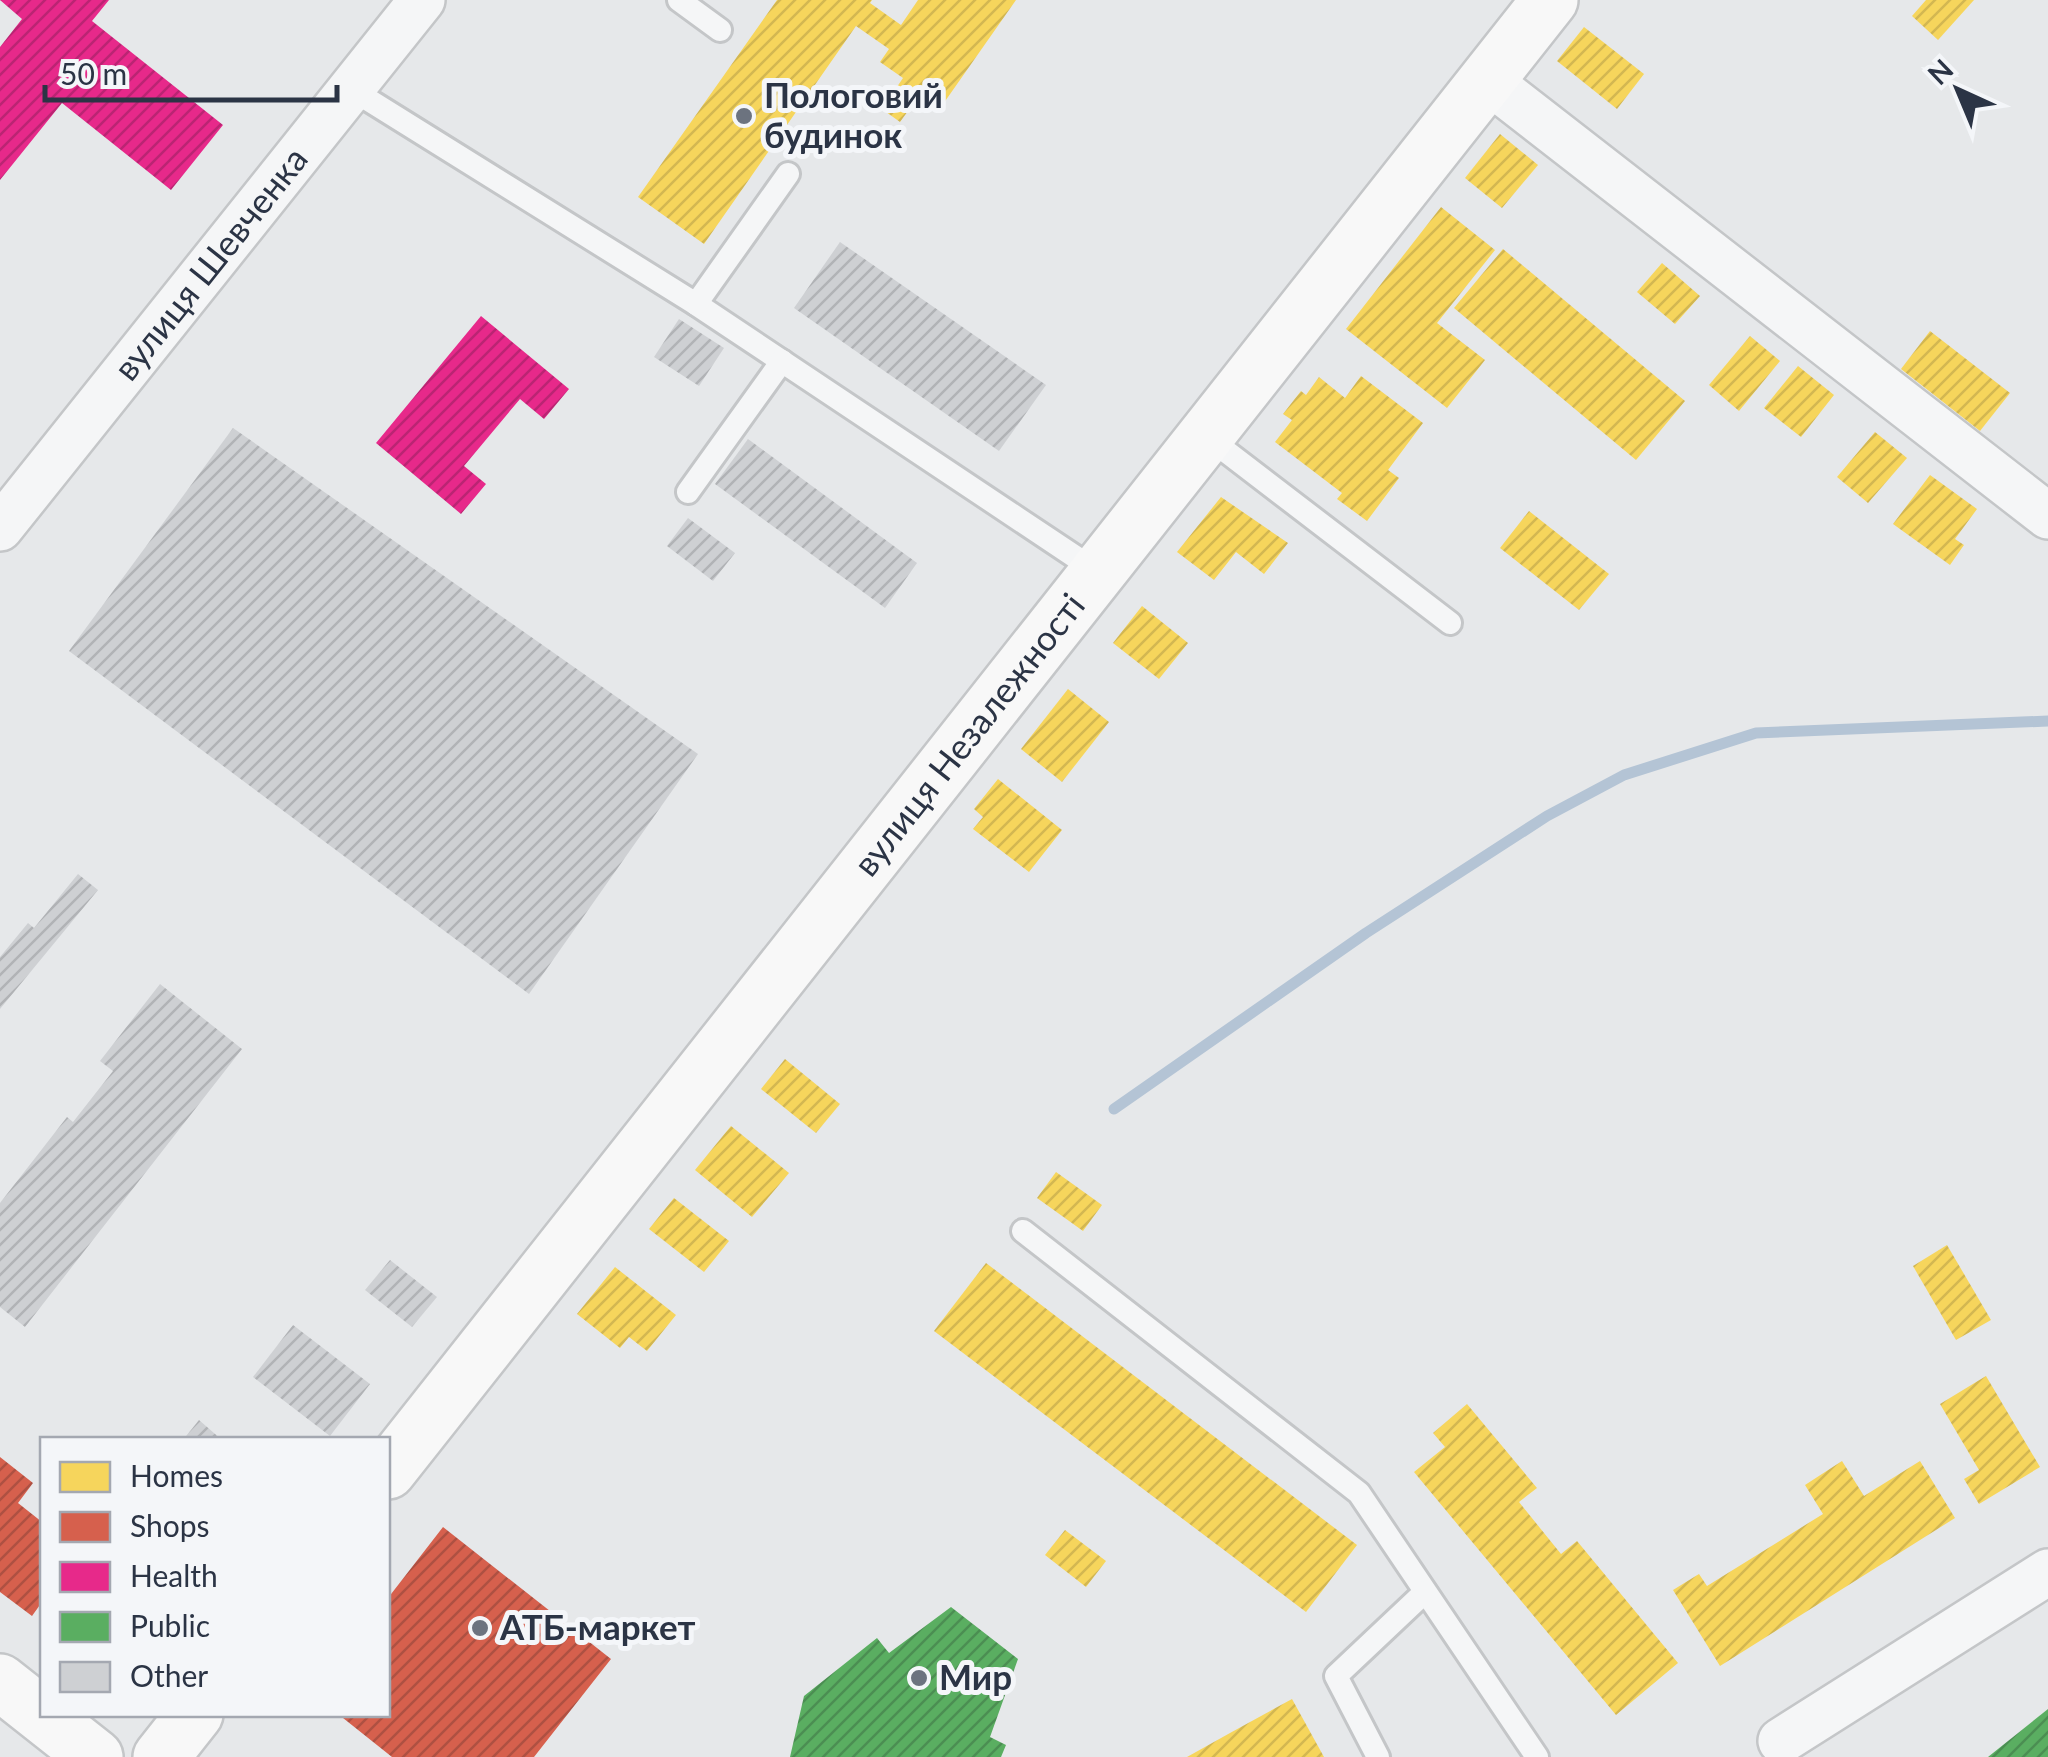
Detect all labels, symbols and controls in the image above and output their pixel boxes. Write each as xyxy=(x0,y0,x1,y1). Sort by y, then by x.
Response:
scale bar xyxy=(45,40,338,102)
north arrow xyxy=(1908,40,2008,140)
text: N xyxy=(1920,52,1960,91)
text: 50 m xyxy=(60,55,127,91)
place label: Пологовий будинок xyxy=(764,73,943,155)
marker: Пологовий будинок xyxy=(733,105,755,127)
street label: вулиця Шевченка xyxy=(104,138,315,388)
street label: вулиця Незалежності xyxy=(844,584,1092,883)
legend xyxy=(40,1437,390,1717)
text: Homes xyxy=(130,1457,223,1493)
text: Shops xyxy=(130,1507,210,1543)
text: Health xyxy=(130,1557,218,1593)
place label: АТБ-маркет xyxy=(499,1605,695,1647)
text: Public xyxy=(130,1607,210,1643)
marker: АТБ-маркет xyxy=(469,1617,491,1639)
place label: Мир xyxy=(939,1655,1012,1697)
text: Other xyxy=(130,1657,208,1693)
marker: Мир xyxy=(908,1667,930,1689)

